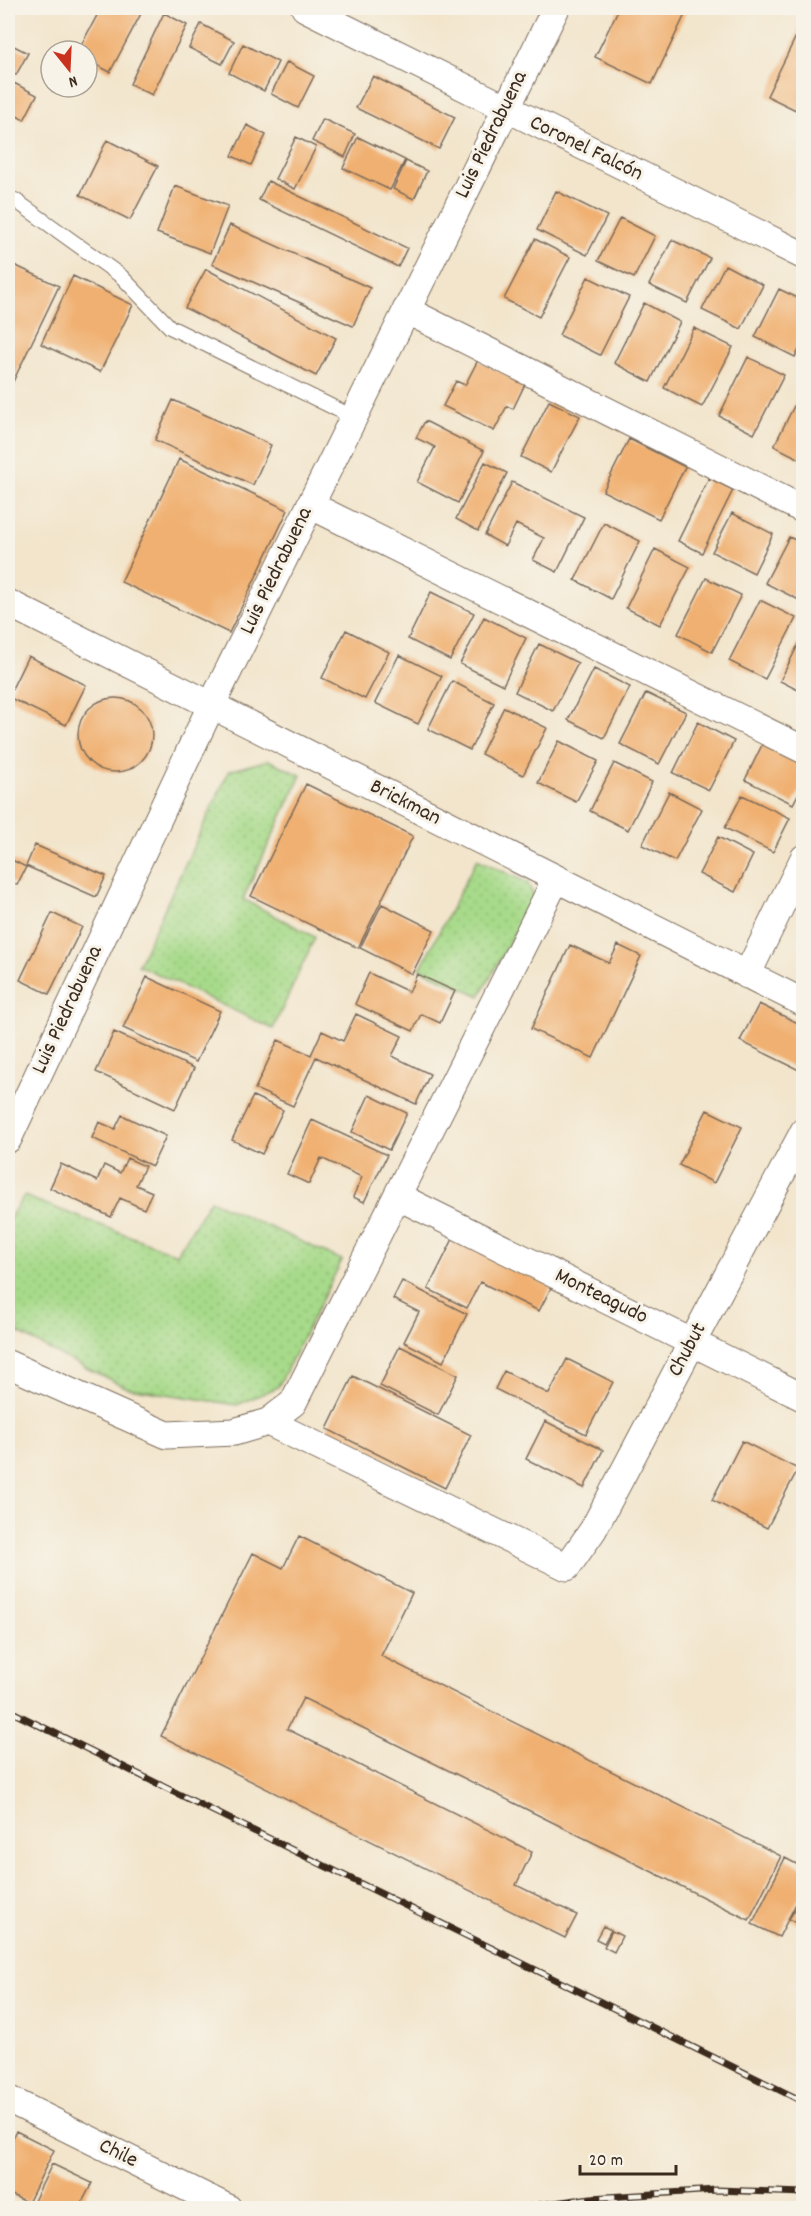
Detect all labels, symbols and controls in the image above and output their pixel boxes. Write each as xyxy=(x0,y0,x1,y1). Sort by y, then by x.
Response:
north arrow xyxy=(39,39,99,99)
street label: Luis Piedrabuena xyxy=(448,65,537,204)
text: N xyxy=(65,69,80,93)
street label: Coronel Falcón xyxy=(524,108,648,190)
street label: Luis Piedrabuena xyxy=(233,501,322,640)
street label: Brickman xyxy=(364,772,446,834)
street label: Luis Piedrabuena xyxy=(25,940,112,1079)
street label: Monteagudo xyxy=(549,1261,653,1333)
street label: Chubut xyxy=(661,1317,715,1383)
street label: Chile xyxy=(93,2131,143,2177)
scale bar xyxy=(580,2138,676,2176)
text: 20 m xyxy=(589,2149,623,2174)

